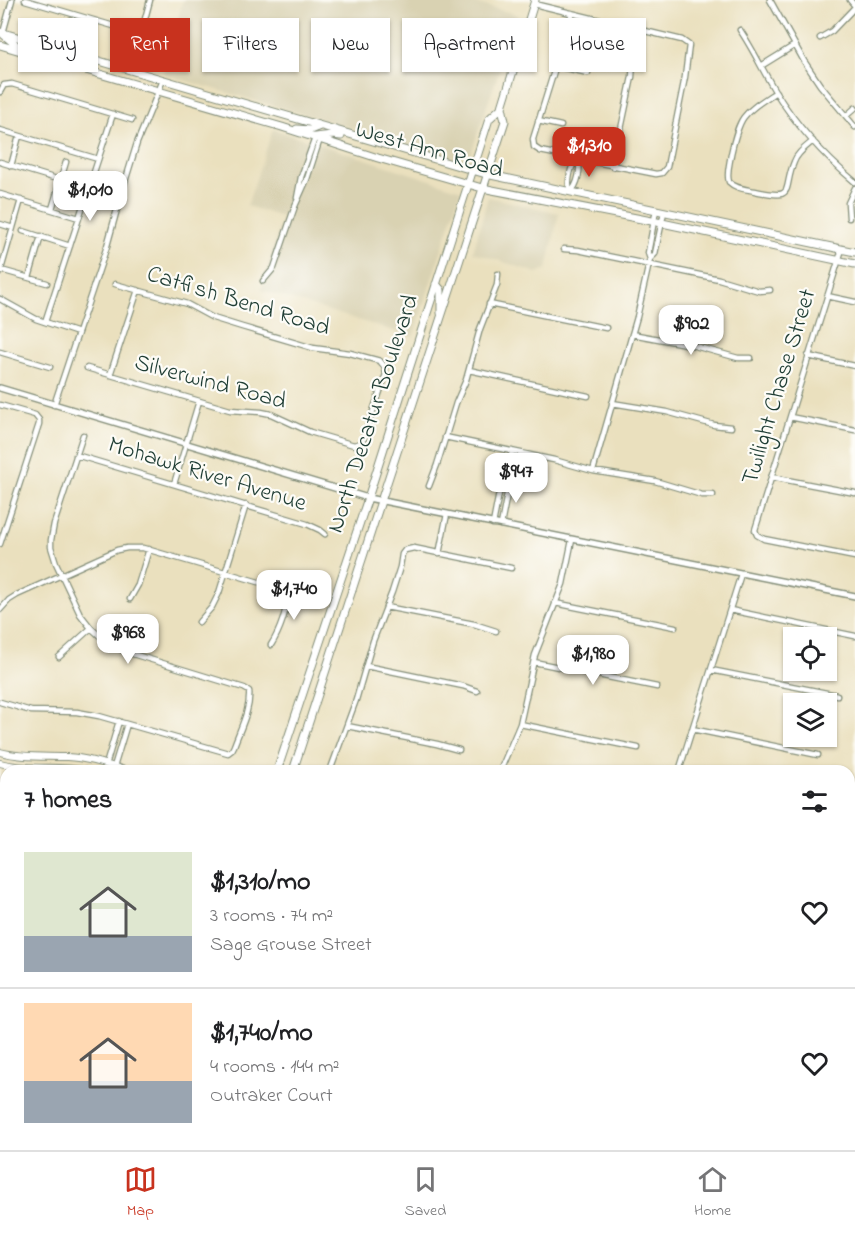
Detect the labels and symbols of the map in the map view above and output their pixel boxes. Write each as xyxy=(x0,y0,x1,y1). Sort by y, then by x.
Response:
street label: West Ann Road xyxy=(351,113,508,189)
pin: $1,310 xyxy=(540,127,638,178)
pin: $1,010 xyxy=(41,171,139,222)
street label: Catfish Bend Road xyxy=(142,258,334,347)
street label: Twilight Chase Street xyxy=(734,285,826,489)
street label: North Decatur Boulevard xyxy=(319,290,429,538)
pin: $902 xyxy=(655,305,727,356)
street label: Silverwind Road xyxy=(130,346,290,420)
street label: Mohawk River Avenue xyxy=(103,428,311,522)
pin: $947 xyxy=(480,453,552,504)
pin: $1,740 xyxy=(245,570,343,621)
pin: $968 xyxy=(92,614,164,665)
pin: $1,980 xyxy=(544,635,642,686)

